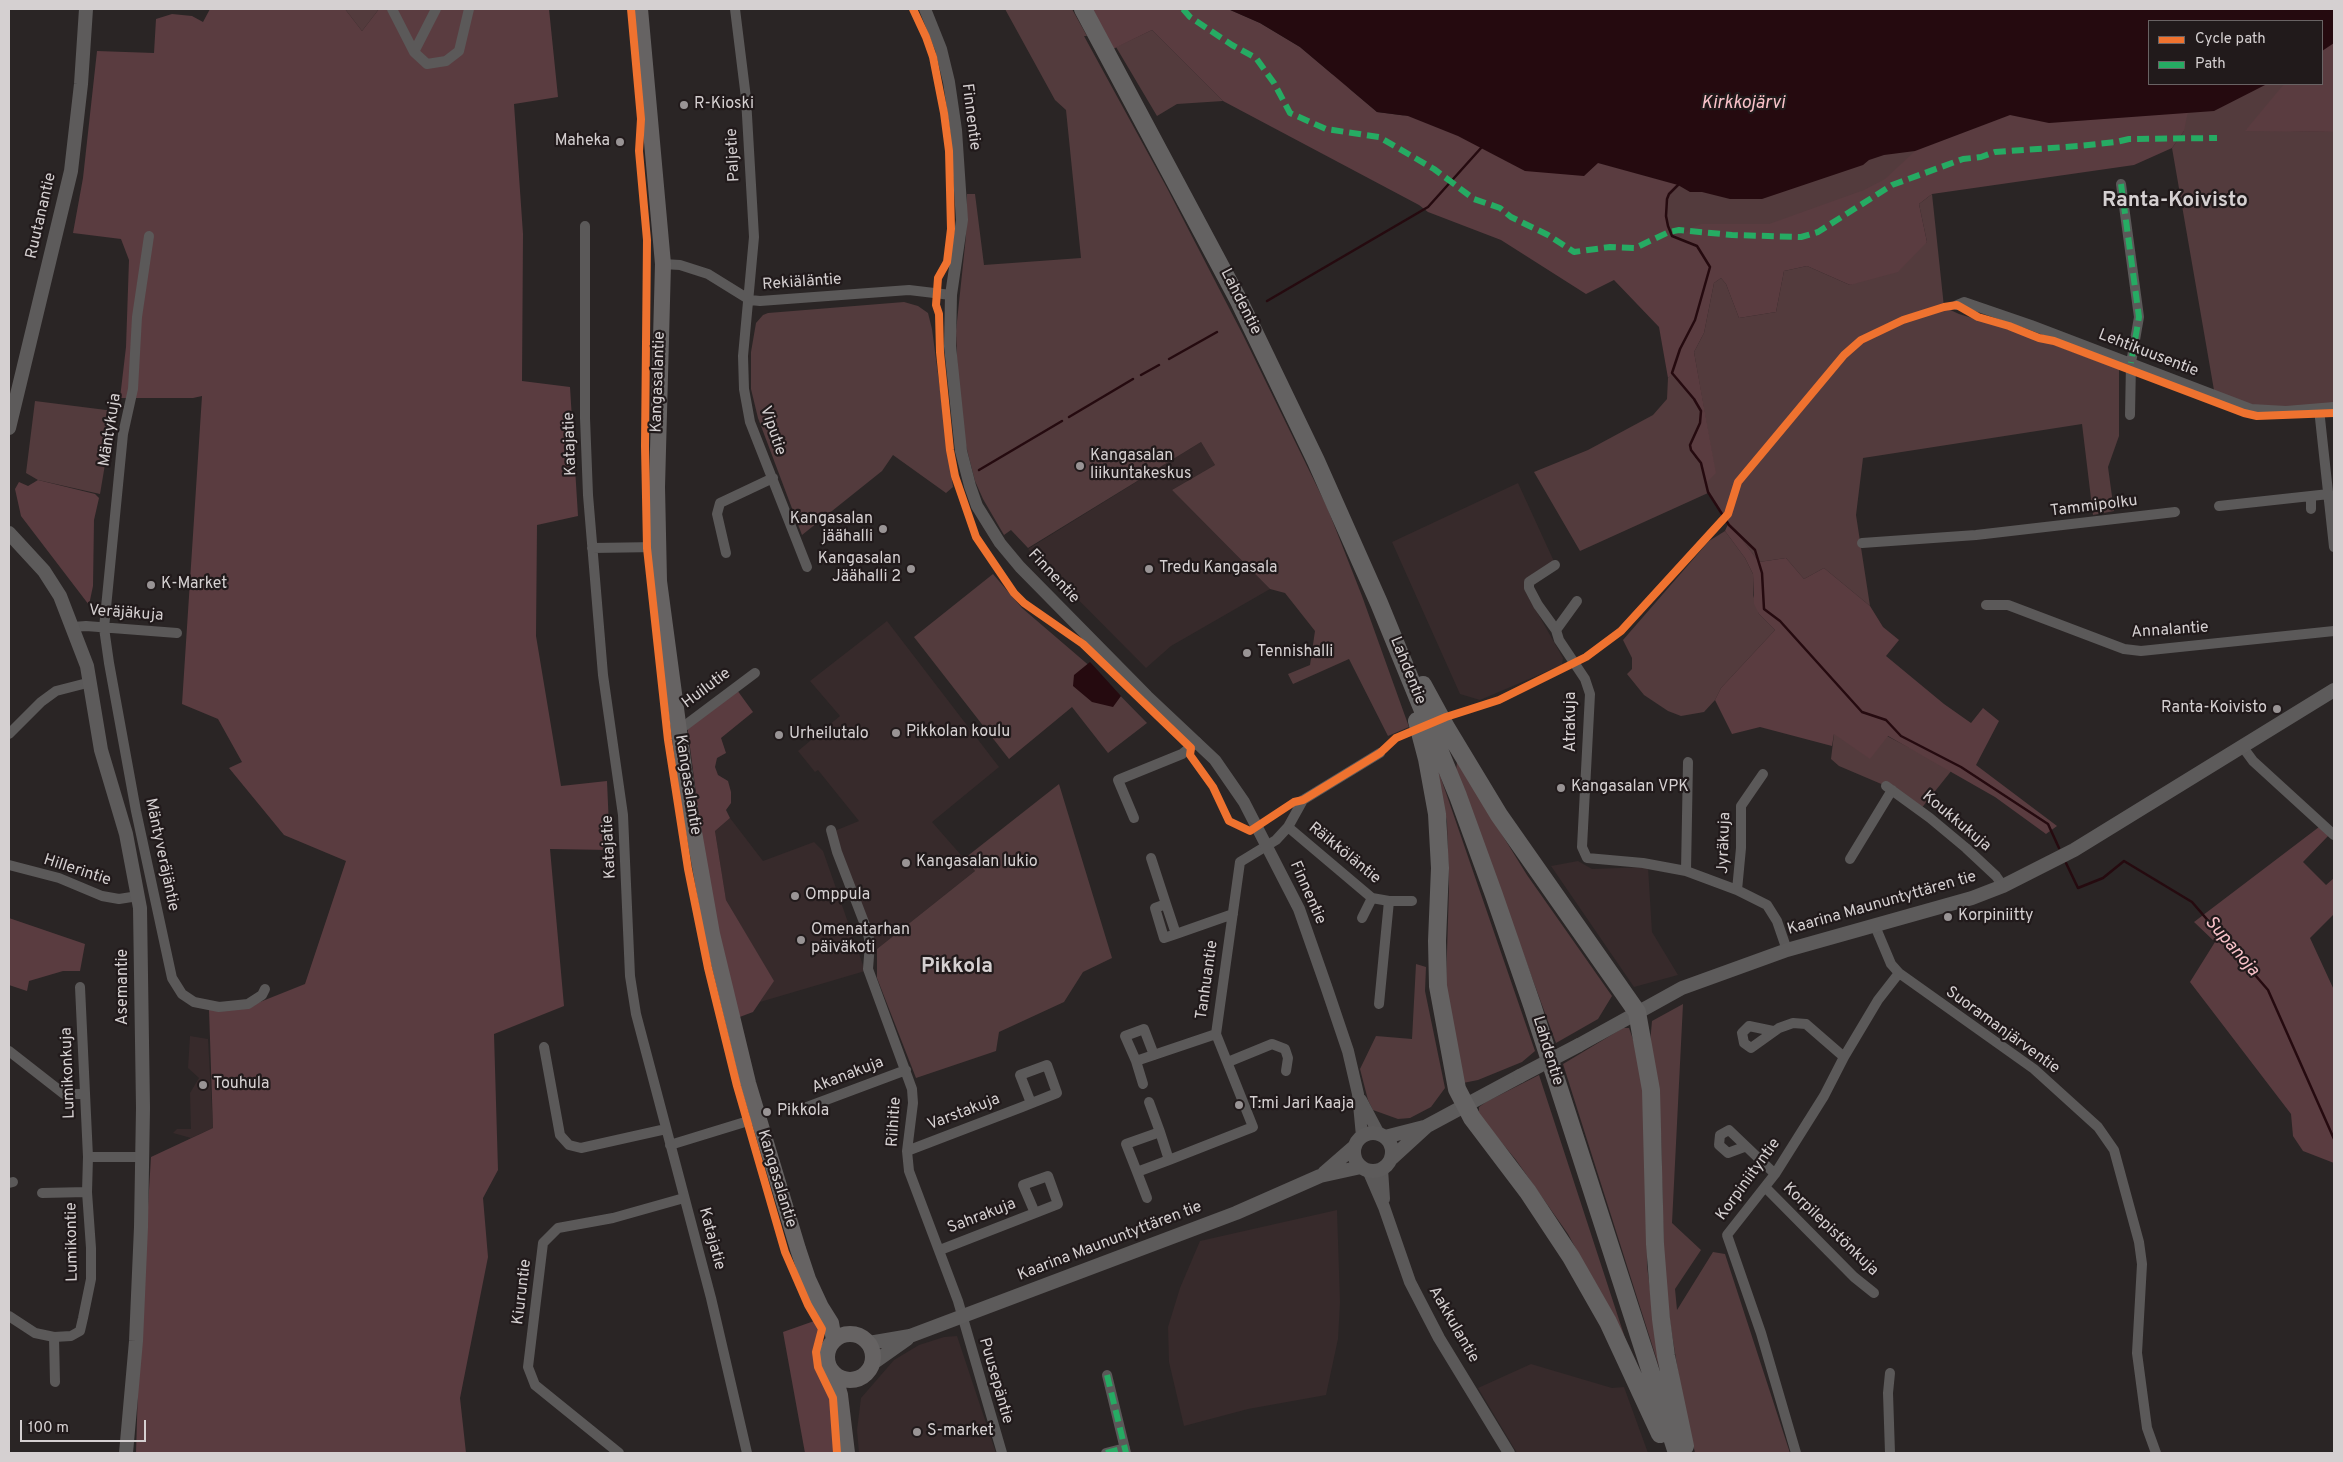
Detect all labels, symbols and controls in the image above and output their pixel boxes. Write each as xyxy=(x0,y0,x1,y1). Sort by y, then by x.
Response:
legend xyxy=(2148,20,2323,85)
text: Cycle path xyxy=(2195,30,2266,49)
text: Path xyxy=(2195,55,2226,74)
street label: Finnentie xyxy=(956,82,984,152)
water label: Kirkkojärvi xyxy=(1701,93,1785,115)
place label: R-Kioski xyxy=(694,95,754,115)
marker: R-Kioski xyxy=(678,99,690,111)
street label: Paljetie xyxy=(723,128,745,182)
place label: Maheka xyxy=(555,132,610,152)
marker: Maheka xyxy=(614,136,626,148)
street label: Ruutanantie xyxy=(23,171,61,261)
district label: Ranta-Koivisto xyxy=(2102,189,2248,215)
street label: Lahdentie xyxy=(1215,266,1265,338)
street label: Rekiäläntie xyxy=(762,271,842,295)
street label: Lehtikuusentie xyxy=(2095,326,2201,382)
street label: Kangasalantie xyxy=(648,331,670,433)
street label: Mäntykuja xyxy=(96,392,126,468)
street label: Viputie xyxy=(755,404,789,458)
street label: Katajatie xyxy=(560,412,582,476)
place label: Kangasalan liikuntakeskus xyxy=(1090,447,1192,485)
marker: Kangasalan liikuntakeskus xyxy=(1074,460,1086,472)
street label: Tammipolku xyxy=(2049,492,2139,522)
place label: Kangasalan jäähalli xyxy=(790,510,873,548)
marker: Kangasalan jäähalli xyxy=(877,523,889,535)
street label: Finnentie xyxy=(1023,546,1083,608)
place label: Kangasalan Jäähalli 2 xyxy=(818,550,901,588)
place label: Tredu Kangasala xyxy=(1159,559,1278,579)
marker: Kangasalan Jäähalli 2 xyxy=(905,563,917,575)
marker: Tredu Kangasala xyxy=(1143,563,1155,575)
place label: K-Market xyxy=(161,575,227,595)
marker: K-Market xyxy=(145,579,157,591)
street label: Veräjäkuja xyxy=(88,602,164,626)
street label: Annalantie xyxy=(2131,619,2209,643)
street label: Lahdentie xyxy=(1385,634,1429,708)
place label: Tennishalli xyxy=(1257,643,1333,663)
marker: Tennishalli xyxy=(1241,647,1253,659)
street label: Huilutie xyxy=(679,665,735,713)
street label: Atrakuja xyxy=(1562,692,1582,752)
place label: Ranta-Koivisto xyxy=(2161,699,2267,719)
marker: Ranta-Koivisto xyxy=(2271,703,2283,715)
place label: Pikkolan koulu xyxy=(906,723,1010,743)
place label: Urheilutalo xyxy=(789,725,869,745)
marker: Pikkolan koulu xyxy=(890,727,902,739)
marker: Urheilutalo xyxy=(773,729,785,741)
street label: Kangasalantie xyxy=(670,733,704,837)
place label: Kangasalan VPK xyxy=(1571,778,1689,798)
marker: Kangasalan VPK xyxy=(1555,782,1567,794)
street label: Koukkukuja xyxy=(1918,788,1994,856)
street label: Mäntyveräjäntie xyxy=(140,797,182,913)
street label: Jyräkuja xyxy=(1714,812,1736,874)
street label: Katajatie xyxy=(599,815,621,879)
street label: Räikköläntie xyxy=(1304,819,1384,889)
street label: Hillerintie xyxy=(41,851,113,891)
place label: Kangasalan lukio xyxy=(916,853,1038,873)
marker: Kangasalan lukio xyxy=(900,857,912,869)
street label: Finnentie xyxy=(1285,858,1329,928)
street label: Kaarina Maununtyttären tie xyxy=(1785,868,1979,940)
place label: Omppula xyxy=(805,886,870,906)
marker: Omppula xyxy=(789,890,801,902)
place label: Korpiniitty xyxy=(1958,907,2033,927)
marker: Korpiniitty xyxy=(1942,911,1954,923)
water label: Supanoja xyxy=(2199,912,2263,982)
place label: Omenatarhan päiväkoti xyxy=(811,921,910,959)
marker: Omenatarhan päiväkoti xyxy=(795,934,807,946)
street label: Tanhuantie xyxy=(1193,939,1223,1021)
street label: Asemantie xyxy=(114,949,134,1025)
district label: Pikkola xyxy=(921,955,993,981)
street label: Suoramanjärventie xyxy=(1941,983,2063,1079)
street label: Lahdentie xyxy=(1527,1014,1567,1088)
street label: Lumikonkuja xyxy=(58,1027,80,1119)
street label: Akanakuja xyxy=(809,1054,887,1098)
place label: Touhula xyxy=(213,1075,269,1095)
marker: Touhula xyxy=(197,1079,209,1091)
street label: Varstakuja xyxy=(925,1090,1003,1136)
place label: T:mi Jari Kaaja xyxy=(1249,1095,1354,1115)
street label: Riihitie xyxy=(884,1096,906,1148)
marker: T:mi Jari Kaaja xyxy=(1233,1099,1245,1111)
place label: Pikkola xyxy=(777,1102,829,1122)
marker: Pikkola xyxy=(761,1106,773,1118)
street label: Kangasalantie xyxy=(752,1128,800,1230)
street label: Korpiniityntie xyxy=(1713,1135,1785,1225)
street label: Korpilepistönkuja xyxy=(1778,1179,1882,1281)
street label: Sahrakuja xyxy=(945,1195,1019,1239)
street label: Kaarina Maununtyttären tie xyxy=(1015,1198,1205,1286)
street label: Lumikontie xyxy=(63,1202,83,1282)
street label: Katajatie xyxy=(693,1206,729,1272)
street label: Kiuruntie xyxy=(509,1258,537,1326)
street label: Aakkulantie xyxy=(1423,1283,1483,1367)
street label: Puusepäntie xyxy=(974,1336,1016,1426)
scale bar xyxy=(22,1410,149,1442)
text: 100 m xyxy=(28,1419,69,1438)
place label: S-market xyxy=(927,1422,994,1442)
marker: S-market xyxy=(911,1426,923,1438)

